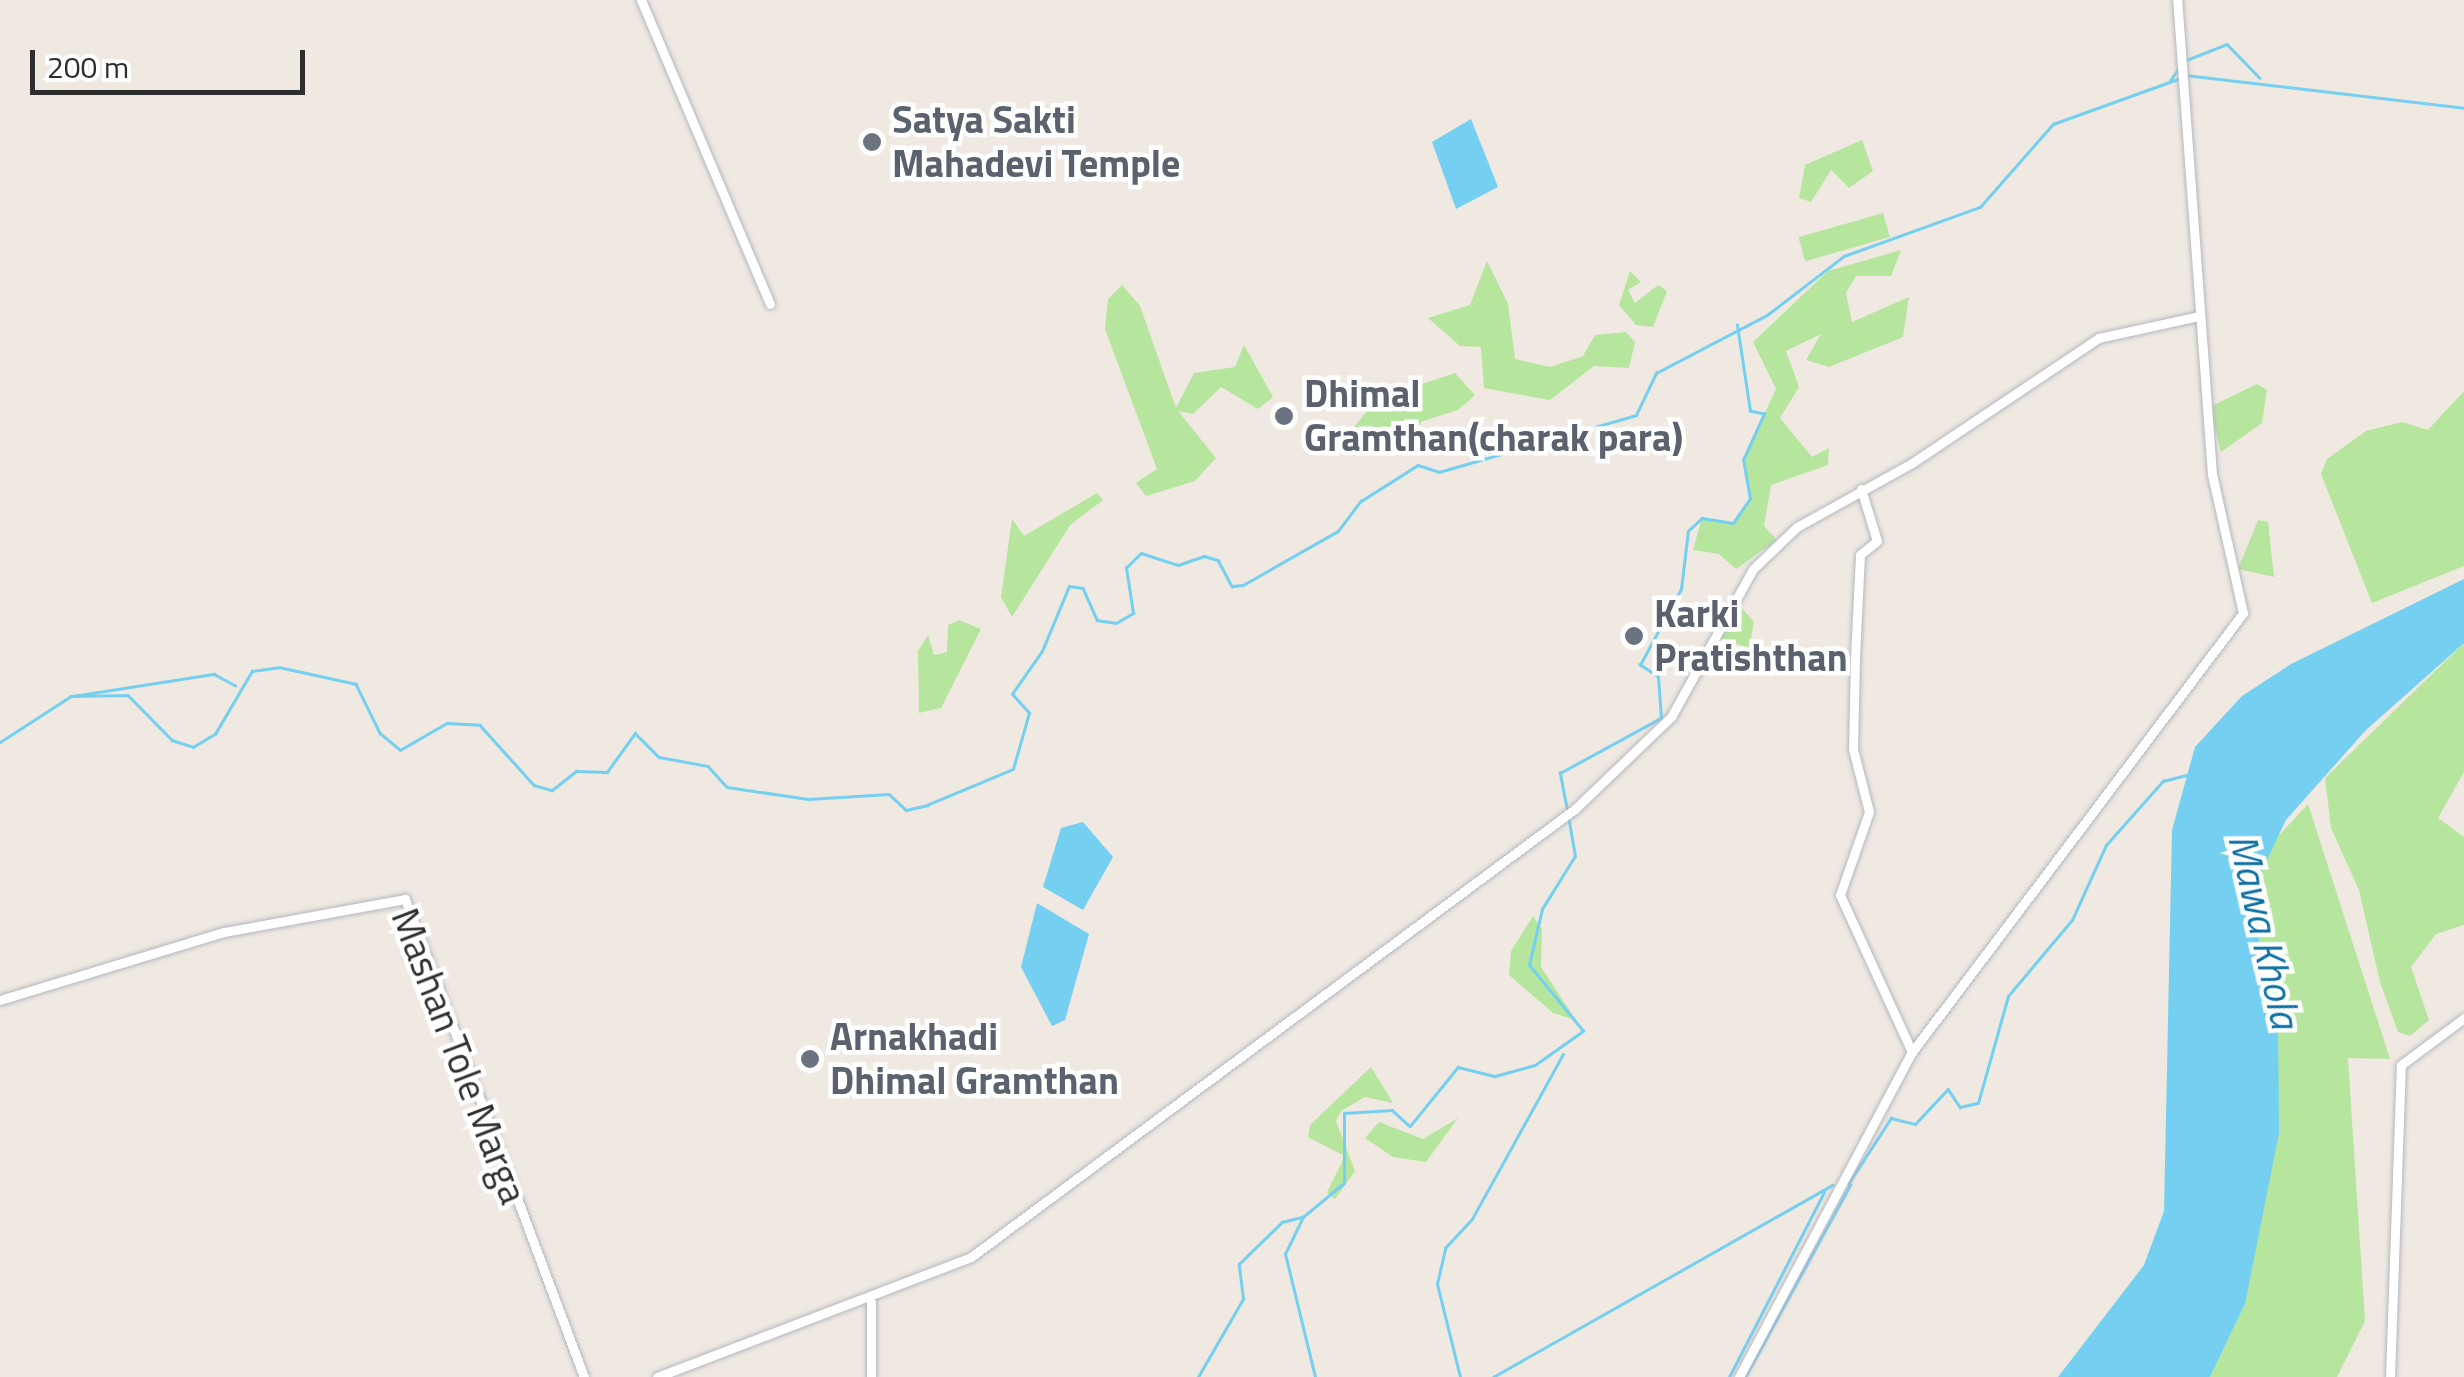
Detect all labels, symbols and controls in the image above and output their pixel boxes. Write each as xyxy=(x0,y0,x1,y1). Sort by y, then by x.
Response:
scale bar xyxy=(35,30,310,92)
text: 200 m xyxy=(47,44,129,90)
place label: Satya Sakti Mahadevi Temple xyxy=(892,97,1180,186)
marker: Satya Sakti Mahadevi Temple xyxy=(861,131,883,153)
place label: Dhimal Gramthan(charak para) xyxy=(1304,371,1683,460)
marker: Dhimal Gramthan(charak para) xyxy=(1273,405,1295,427)
place label: Karki Pratishthan xyxy=(1654,591,1848,680)
marker: Karki Pratishthan xyxy=(1623,625,1645,647)
water label: Mawa Khola xyxy=(2218,829,2310,1033)
street label: Mashan Tole Marga xyxy=(382,902,536,1210)
place label: Arnakhadi Dhimal Gramthan xyxy=(830,1014,1119,1104)
marker: Arnakhadi Dhimal Gramthan xyxy=(799,1048,821,1070)

